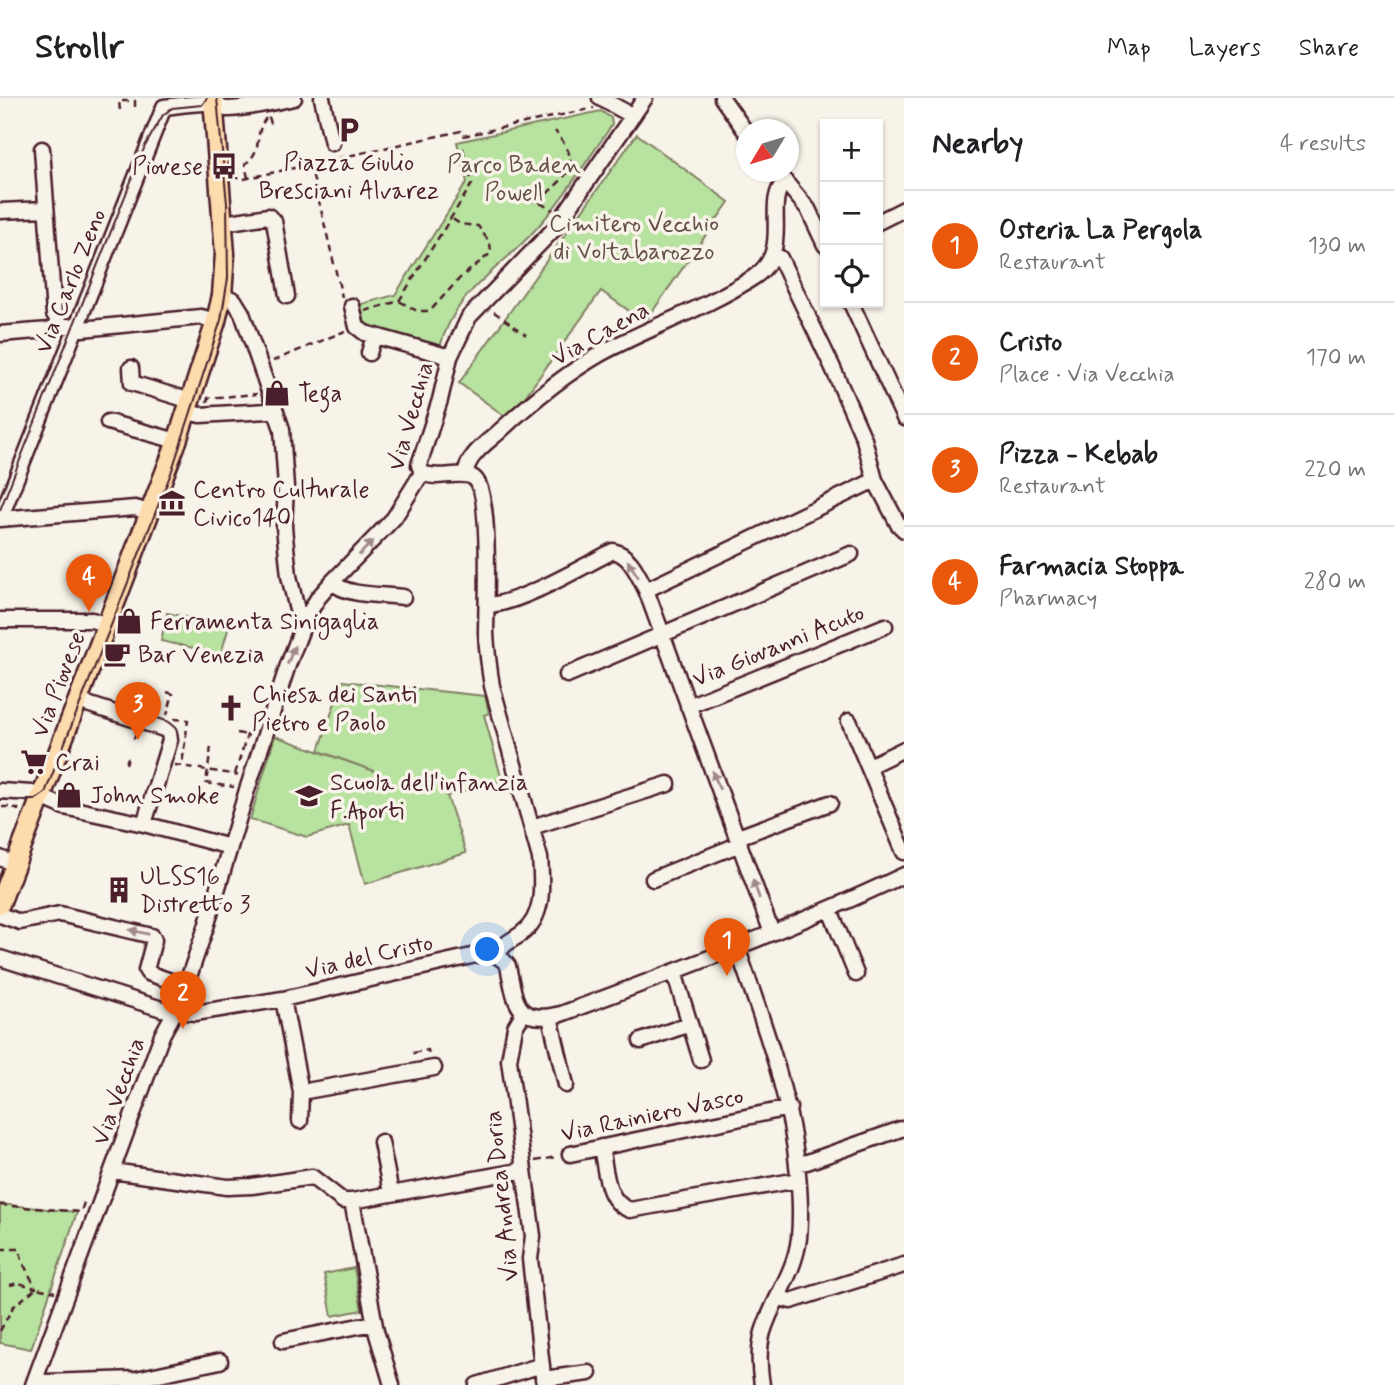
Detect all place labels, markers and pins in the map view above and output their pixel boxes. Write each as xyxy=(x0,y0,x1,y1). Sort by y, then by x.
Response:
parking icon: Piazza Giulio Bresciani Alvarez xyxy=(334,115,364,145)
place label: Piazza Giulio Bresciani Alvarez xyxy=(259,148,439,207)
bus stop icon: Piovese xyxy=(209,151,239,181)
place label: Piovese xyxy=(132,152,203,183)
shop icon: Tega xyxy=(262,378,292,408)
place label: Tega xyxy=(298,379,342,413)
place label: Centro Culturale Civico140 xyxy=(193,475,370,534)
museum icon: Centro Culturale Civico140 xyxy=(157,488,187,518)
pin: 4 xyxy=(66,554,112,612)
shop icon: Ferramenta Sinigaglia xyxy=(114,606,144,636)
place label: Ferramenta Sinigaglia xyxy=(150,607,379,640)
cafe icon: Bar Venezia xyxy=(102,639,132,669)
place label: Bar Venezia xyxy=(138,640,265,671)
place label: Chiesa dei Santi Pietro e Paolo xyxy=(252,680,417,739)
pin: 3 xyxy=(115,682,161,740)
church icon: Chiesa dei Santi Pietro e Paolo xyxy=(216,693,246,723)
supermarket icon: Crai xyxy=(19,747,49,777)
place label: Crai xyxy=(55,748,100,779)
place label: Scuola dell'infanzia F.Aporti xyxy=(330,768,528,830)
shop icon: John Smoke xyxy=(54,780,84,810)
place label: John Smoke xyxy=(90,781,219,812)
school or university icon: Scuola dell'infanzia F.Aporti xyxy=(294,781,324,811)
place label: ULSS16 Distretto 3 xyxy=(140,862,250,921)
building icon: ULSS16 Distretto 3 xyxy=(104,875,134,905)
pin: 1 xyxy=(704,918,750,976)
pin: 2 xyxy=(160,971,206,1029)

